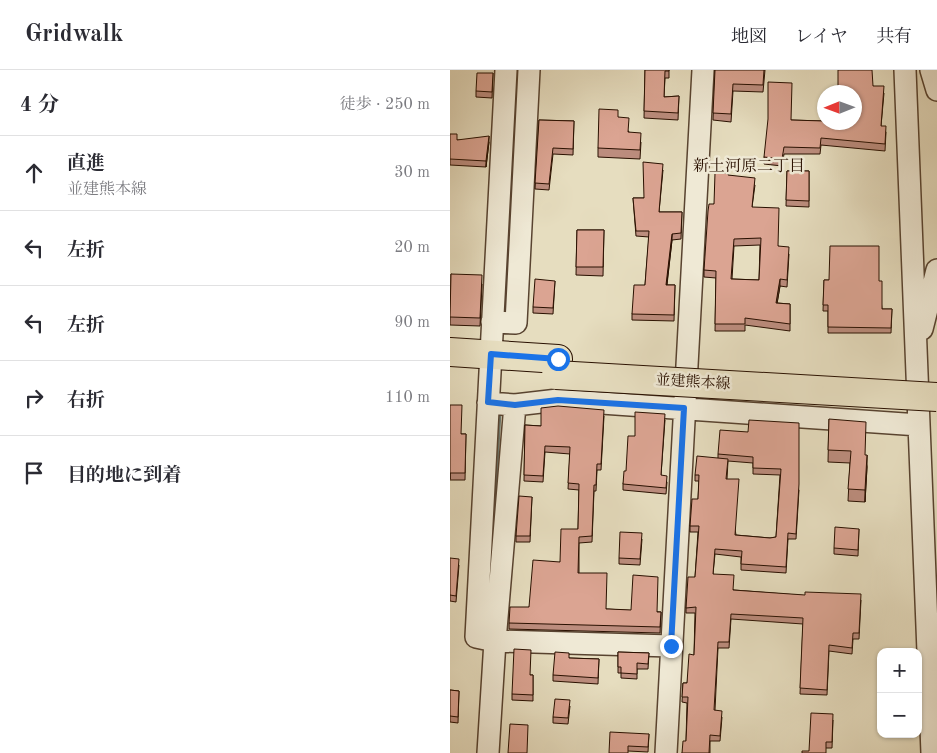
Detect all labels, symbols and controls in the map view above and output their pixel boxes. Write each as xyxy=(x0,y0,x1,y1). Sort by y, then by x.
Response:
text: Gridwalk xyxy=(25,23,123,47)
text: 地図 xyxy=(731,28,767,46)
text: レイヤ xyxy=(795,28,848,46)
text: 共有 xyxy=(876,28,912,46)
north arrow xyxy=(817,85,862,130)
text: 4 分 xyxy=(20,95,59,116)
text: 徒歩 · 250 m xyxy=(340,97,430,113)
text: 直進 xyxy=(67,155,105,174)
district label: 新土河原二丁目 xyxy=(693,157,805,175)
icon: ahead xyxy=(20,159,48,187)
text: 30 m xyxy=(394,165,430,181)
text: 並建熊本線 xyxy=(67,182,147,198)
icon: left xyxy=(20,234,48,262)
text: 20 m xyxy=(394,240,430,256)
text: 左折 xyxy=(67,242,105,261)
icon: left xyxy=(20,309,48,337)
text: 90 m xyxy=(394,315,430,331)
text: 左折 xyxy=(67,317,105,336)
route start xyxy=(547,348,570,371)
street label: 並建熊本線 xyxy=(655,372,731,392)
icon: right xyxy=(20,384,48,412)
text: 110 m xyxy=(385,390,430,406)
text: 右折 xyxy=(67,392,105,411)
icon: arrive xyxy=(20,459,48,487)
text: 目的地に到着 xyxy=(67,467,181,486)
route end xyxy=(660,635,683,658)
map controls xyxy=(877,648,922,738)
button: + xyxy=(877,648,922,693)
button: − xyxy=(877,693,922,738)

